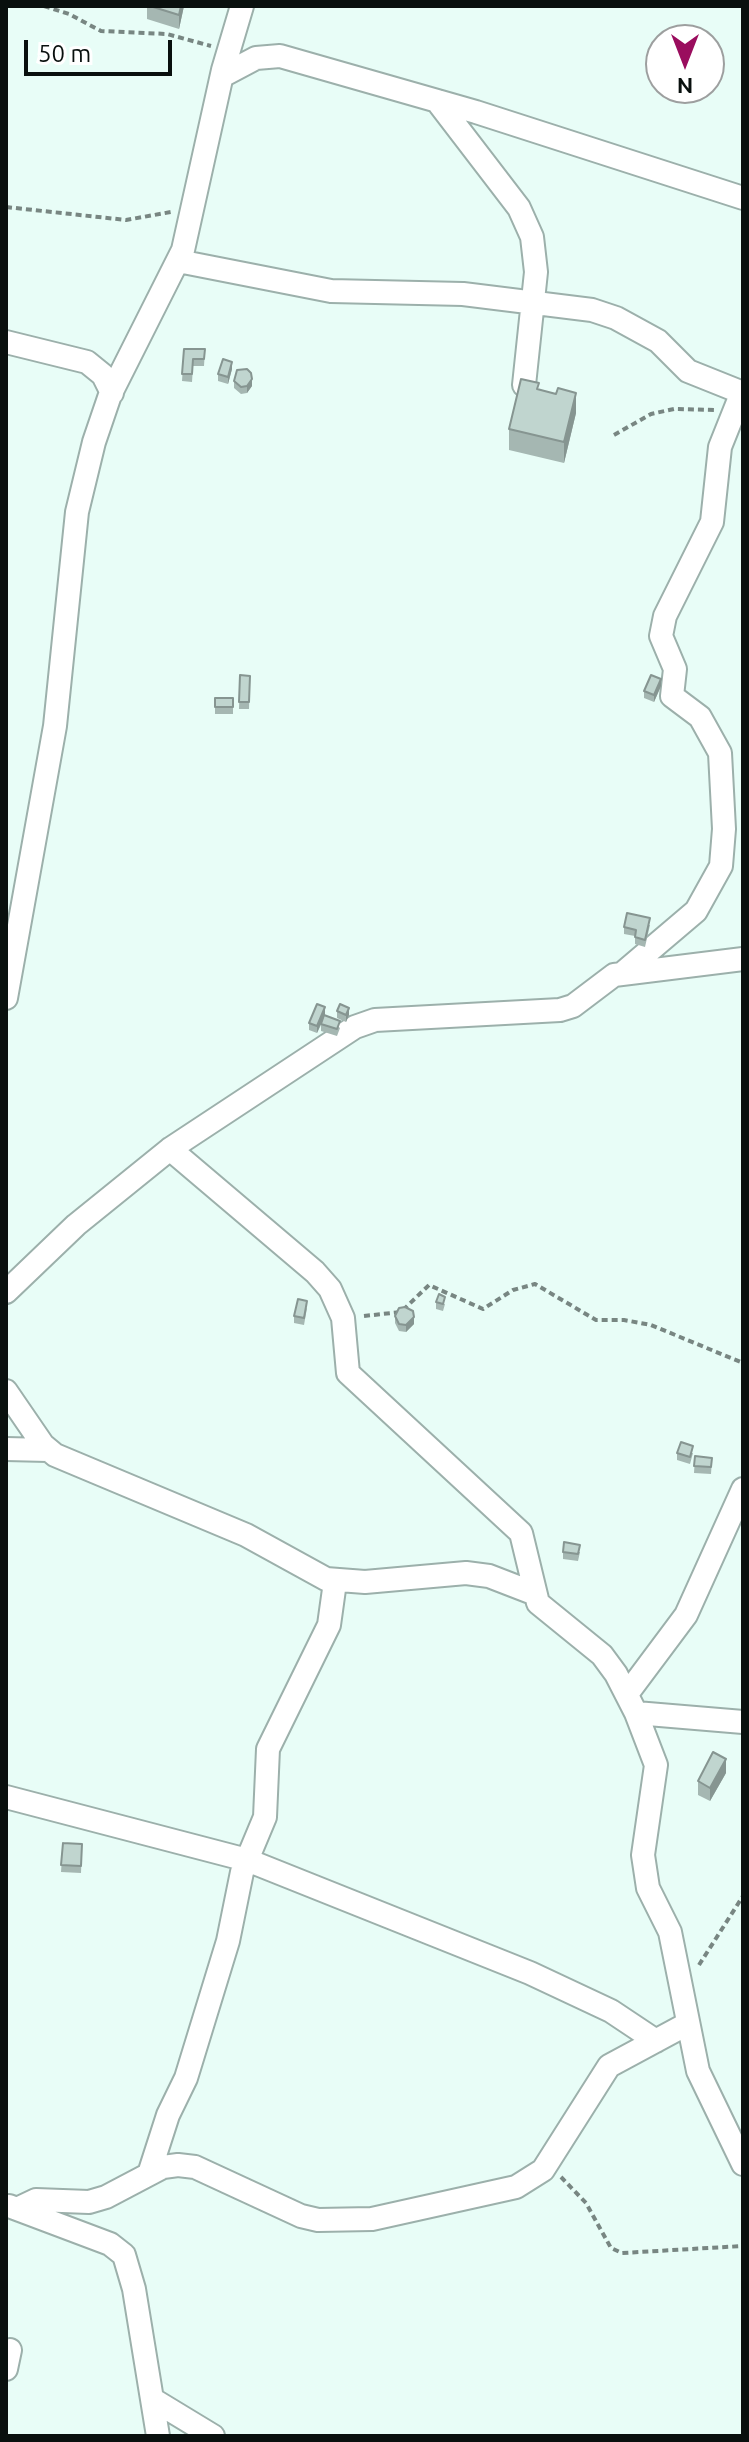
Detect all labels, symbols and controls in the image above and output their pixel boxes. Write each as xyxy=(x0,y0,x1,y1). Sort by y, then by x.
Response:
scale bar xyxy=(28,24,176,74)
north arrow xyxy=(645,24,725,104)
text: 50 m xyxy=(38,40,91,67)
text: N xyxy=(677,74,693,99)

